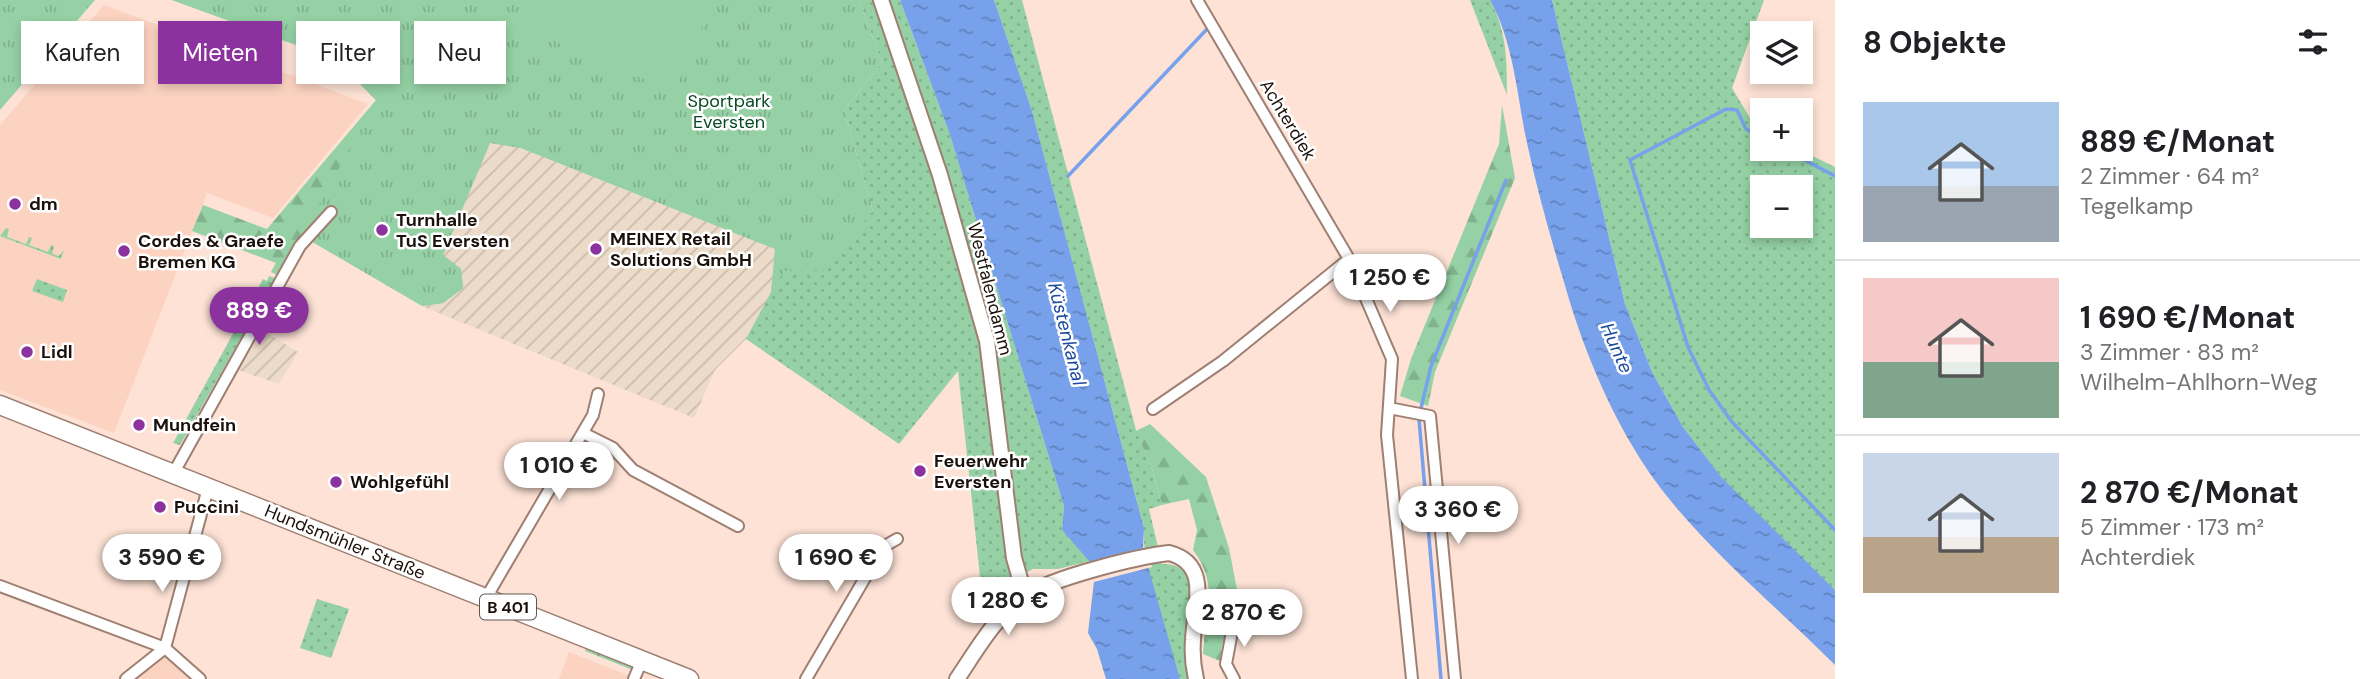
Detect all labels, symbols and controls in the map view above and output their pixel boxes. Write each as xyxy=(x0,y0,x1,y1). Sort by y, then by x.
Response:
chip: Kaufen xyxy=(21,21,144,84)
chip: Mieten xyxy=(158,21,282,84)
chip: Filter xyxy=(296,21,400,84)
chip: Neu xyxy=(414,21,506,84)
map controls xyxy=(1750,21,1813,238)
button: layers xyxy=(1750,21,1813,84)
text: 8 Objekte xyxy=(1863,23,2007,62)
icon: filters xyxy=(2294,23,2332,61)
street label: Achterdiek xyxy=(1254,75,1322,165)
park label: Sportpark Eversten xyxy=(688,89,770,134)
button: + xyxy=(1750,98,1813,161)
text: 889 €/Monat xyxy=(2080,122,2275,161)
icon: home xyxy=(1919,130,2003,214)
text: 2 Zimmer · 64 m² xyxy=(2080,161,2259,191)
button: − xyxy=(1750,175,1813,238)
text: Tegelkamp xyxy=(2080,191,2193,221)
place label: dm xyxy=(29,192,58,216)
marker: dm xyxy=(7,196,23,212)
place label: Turnhalle TuS Eversten xyxy=(396,208,509,253)
street label: Westfalendamm xyxy=(962,220,1018,358)
marker: Turnhalle TuS Eversten xyxy=(374,222,390,238)
place label: MEINEX Retail Solutions GmbH xyxy=(610,227,752,272)
place label: Cordes & Graefe Bremen KG xyxy=(138,229,284,274)
marker: MEINEX Retail Solutions GmbH xyxy=(588,241,604,257)
marker: Cordes & Graefe Bremen KG xyxy=(116,243,132,259)
pin: 1 250 € xyxy=(1325,254,1455,314)
text: 1 250 € xyxy=(1349,262,1431,292)
water label: Küstenkanal xyxy=(1042,280,1092,389)
pin: 889 € xyxy=(210,288,308,347)
text: 889 € xyxy=(226,295,292,325)
text: 1 690 €/Monat xyxy=(2080,298,2295,337)
icon: home xyxy=(1919,306,2003,390)
water label: Hunte xyxy=(1595,319,1639,377)
text: 3 Zimmer · 83 m² xyxy=(2080,337,2259,367)
place label: Lidl xyxy=(41,340,73,364)
marker: Lidl xyxy=(19,344,35,360)
text: Wilhelm-Ahlhorn-Weg xyxy=(2080,367,2317,397)
place label: Mundfein xyxy=(153,413,236,437)
marker: Mundfein xyxy=(131,417,147,433)
pin: 1 010 € xyxy=(494,442,624,502)
place label: Feuerwehr Eversten xyxy=(934,449,1027,494)
text: 1 010 € xyxy=(520,450,598,480)
marker: Feuerwehr Eversten xyxy=(912,463,928,479)
place label: Wohlgefühl xyxy=(350,470,449,494)
text: 2 870 €/Monat xyxy=(2080,473,2299,512)
marker: Wohlgefühl xyxy=(328,474,344,490)
icon: home xyxy=(1919,481,2003,565)
pin: 3 360 € xyxy=(1393,486,1523,546)
text: 3 360 € xyxy=(1414,494,1502,524)
place label: Puccini xyxy=(174,495,239,519)
marker: Puccini xyxy=(152,499,168,515)
street label: Hundsmühler Straße xyxy=(261,499,429,585)
text: 5 Zimmer · 173 m² xyxy=(2080,512,2264,542)
pin: 3 590 € xyxy=(97,534,227,594)
pin: 1 690 € xyxy=(771,534,901,594)
text: 3 590 € xyxy=(118,542,206,572)
text: 1 690 € xyxy=(795,542,877,572)
text: Achterdiek xyxy=(2080,542,2195,572)
pin: 1 280 € xyxy=(943,578,1073,637)
text: 1 280 € xyxy=(967,585,1049,615)
pin: 2 870 € xyxy=(1179,590,1309,649)
road number: B 401 xyxy=(480,594,536,620)
text: 2 870 € xyxy=(1202,597,1286,627)

